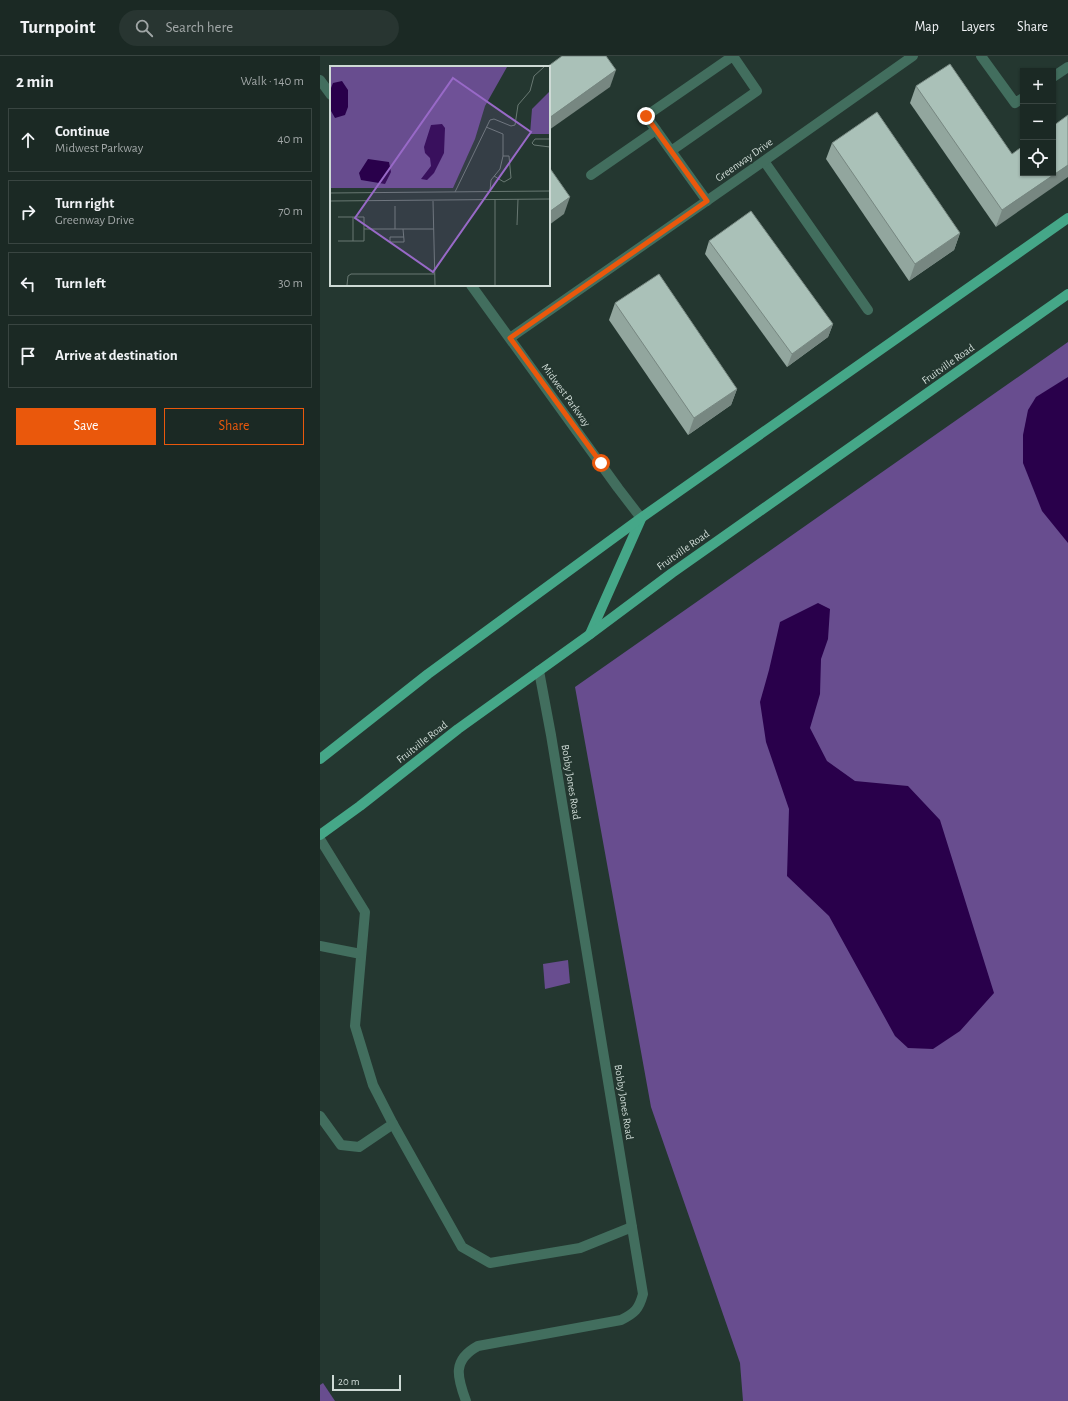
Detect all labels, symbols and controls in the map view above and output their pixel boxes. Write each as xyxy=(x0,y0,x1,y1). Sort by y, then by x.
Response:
search box xyxy=(119,10,399,46)
icon: search xyxy=(133,17,155,39)
text: Turnpoint xyxy=(20,18,95,37)
text: Search here xyxy=(165,20,233,35)
text: Map xyxy=(914,20,939,34)
text: Layers xyxy=(961,20,995,34)
text: Share xyxy=(1017,20,1048,34)
inset map xyxy=(330,66,550,286)
map controls xyxy=(1020,68,1056,176)
button: + xyxy=(1020,68,1056,104)
text: 2 min xyxy=(16,73,54,90)
text: Walk · 140 m xyxy=(241,75,304,88)
button: − xyxy=(1020,104,1056,140)
route end xyxy=(637,107,655,125)
text: Continue xyxy=(55,124,110,139)
icon: ahead xyxy=(17,129,39,151)
text: 40 m xyxy=(277,133,303,146)
street label: Greenway Drive xyxy=(713,136,775,184)
button: locate xyxy=(1020,140,1056,176)
text: Midwest Parkway xyxy=(55,142,143,155)
text: Turn right xyxy=(55,196,114,211)
icon: right xyxy=(17,201,39,223)
text: 70 m xyxy=(278,205,303,218)
text: Greenway Drive xyxy=(55,214,134,227)
icon: left xyxy=(17,273,39,295)
text: Turn left xyxy=(55,276,106,291)
text: 30 m xyxy=(278,277,303,290)
street label: Fruitville Road xyxy=(920,342,976,386)
icon: arrive xyxy=(17,345,39,367)
text: Arrive at destination xyxy=(55,348,178,363)
street label: Midwest Parkway xyxy=(540,362,593,429)
button: Save xyxy=(16,408,156,445)
button: Share xyxy=(164,408,304,445)
route start xyxy=(592,454,610,472)
street label: Fruitville Road xyxy=(655,528,711,572)
street label: Fruitville Road xyxy=(394,719,450,765)
street label: Bobby Jones Road xyxy=(560,744,582,821)
street label: Bobby Jones Road xyxy=(613,1064,635,1141)
scale bar xyxy=(332,1373,401,1392)
text: 20 m xyxy=(338,1376,359,1387)

